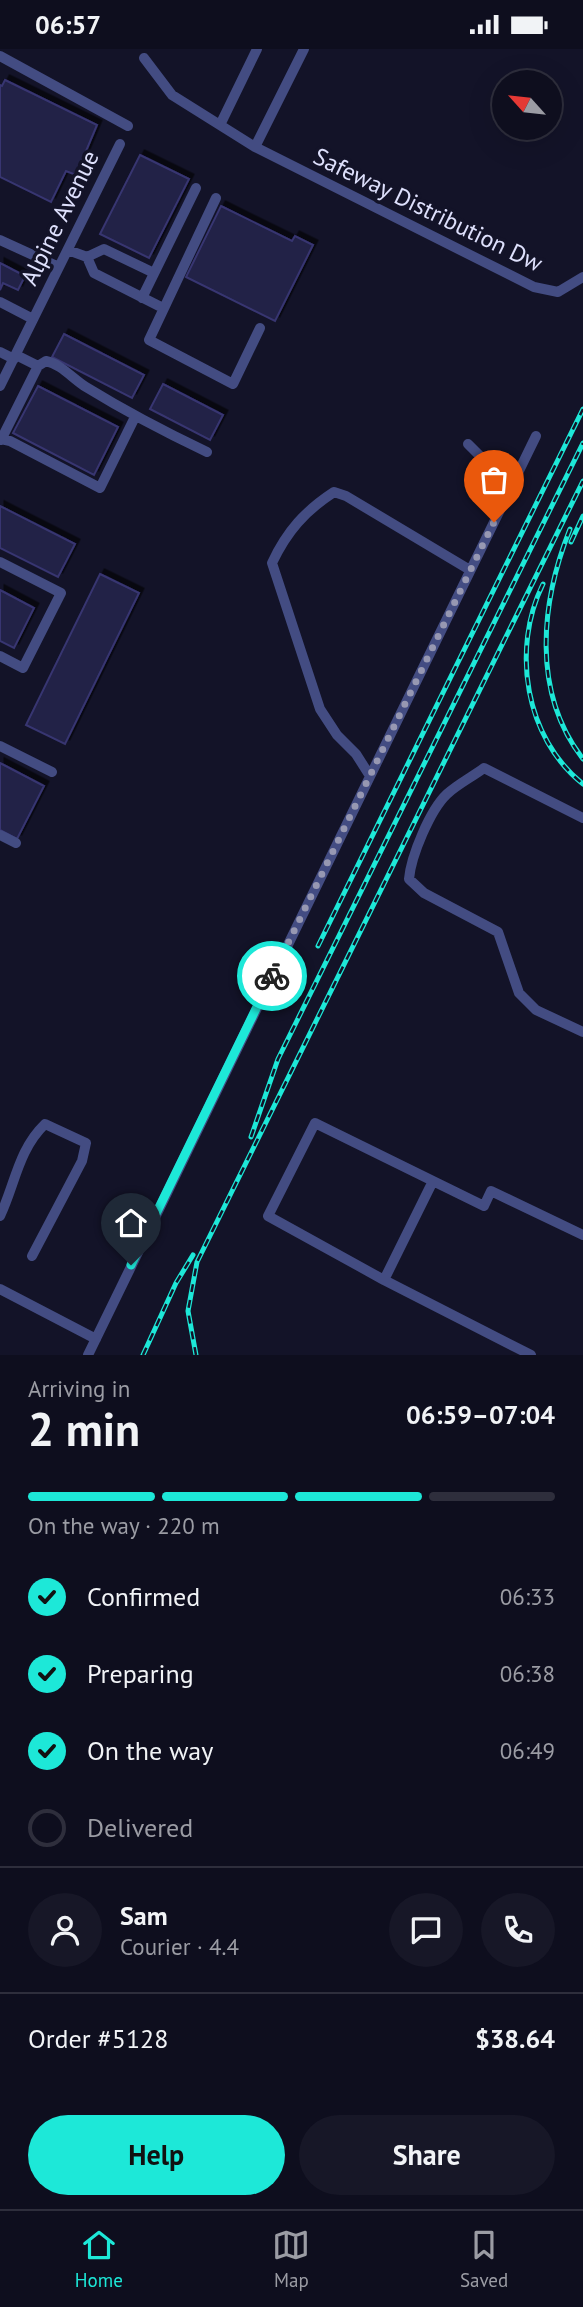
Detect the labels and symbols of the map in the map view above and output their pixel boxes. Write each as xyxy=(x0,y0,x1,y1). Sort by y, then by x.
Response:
north arrow xyxy=(492,70,562,140)
street label: Safeway Distribution Dw xyxy=(308,141,548,279)
street label: Alpine Avenue xyxy=(14,145,106,290)
pin xyxy=(464,450,524,522)
courier xyxy=(237,941,307,1011)
pin xyxy=(101,1193,161,1265)

